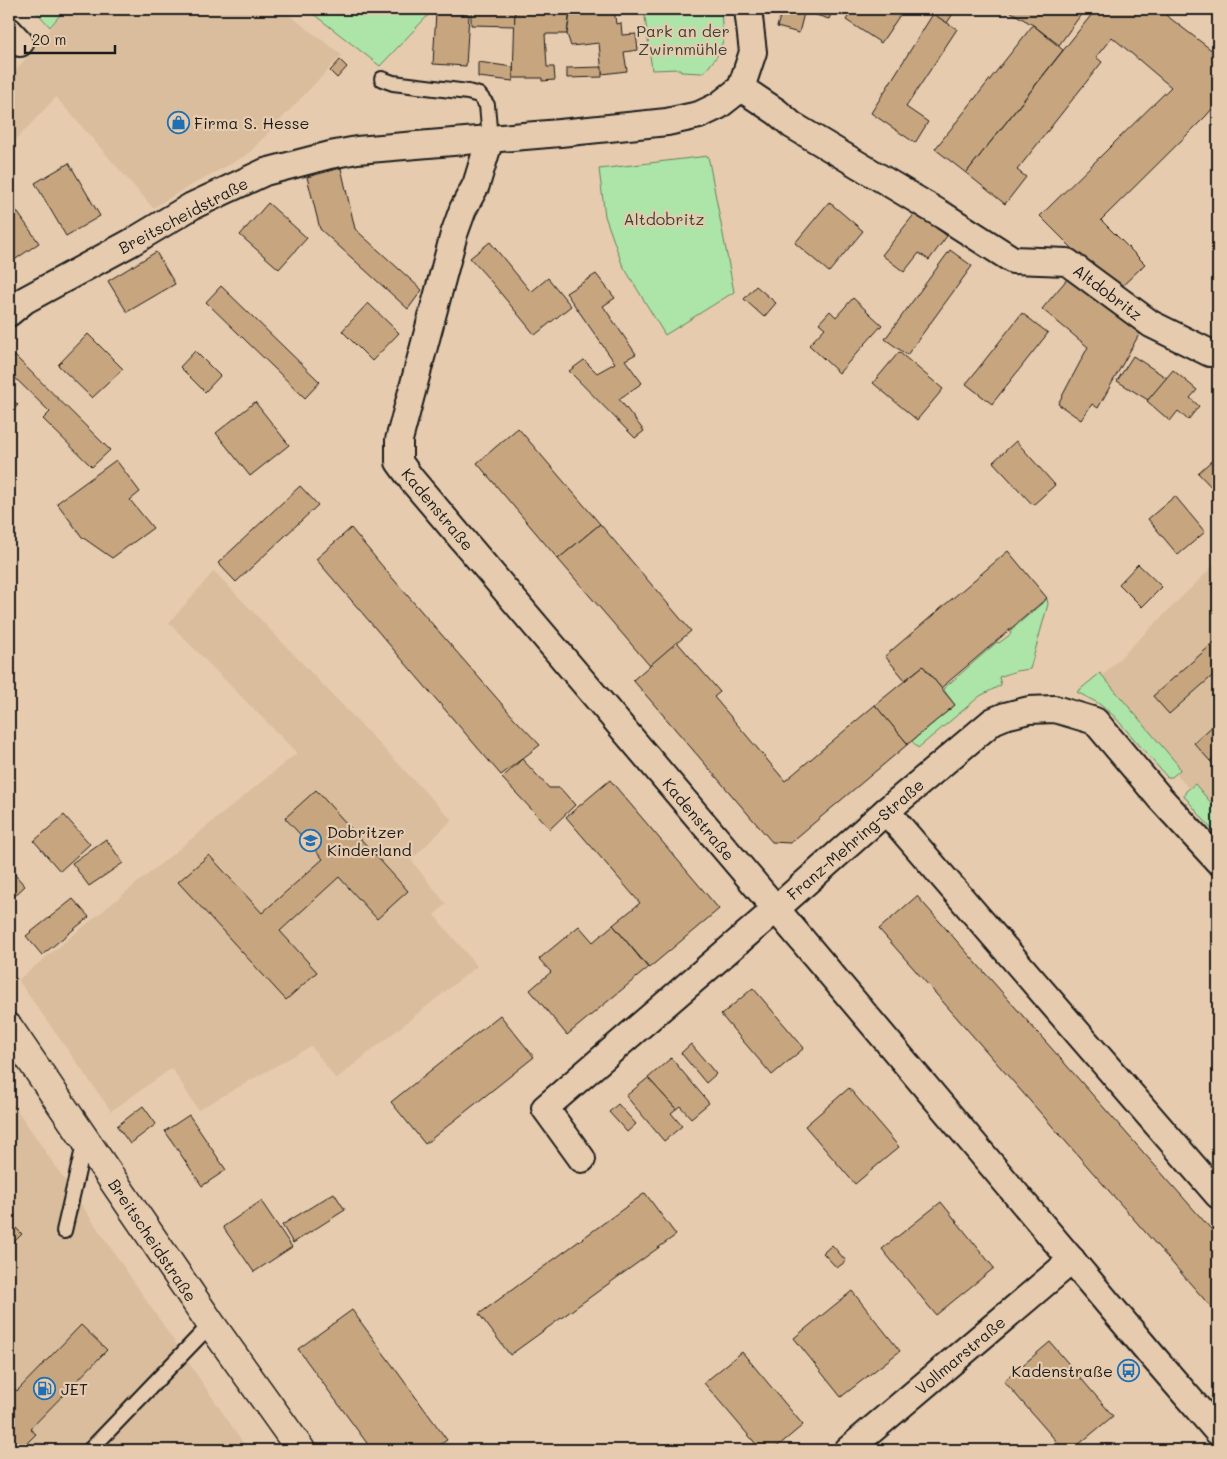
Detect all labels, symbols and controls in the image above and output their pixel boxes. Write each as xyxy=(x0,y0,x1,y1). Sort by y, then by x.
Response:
park label: Park an der Zwirnmühle xyxy=(636,20,730,59)
scale bar xyxy=(25,22,115,54)
text: 20 m xyxy=(32,29,66,49)
shop icon: Firma S. Hesse xyxy=(166,110,190,134)
place label: Firma S. Hesse xyxy=(194,112,309,133)
street label: Breitscheidstraße xyxy=(115,172,251,258)
park label: Altdobritz xyxy=(624,208,705,229)
street label: Altdobritz xyxy=(1069,259,1147,325)
street label: Kadenstraße xyxy=(397,463,479,555)
street label: Kadenstraße xyxy=(658,773,740,865)
street label: Franz-Mehring-Straße xyxy=(782,774,928,904)
place label: Dobritzer Kinderland xyxy=(327,821,412,860)
school or university icon: Dobritzer Kinderland xyxy=(299,828,323,852)
street label: Breitscheidstraße xyxy=(104,1175,202,1305)
street label: Vollmarstraße xyxy=(911,1311,1009,1399)
bus stop icon: Kadenstraße xyxy=(1117,1358,1141,1382)
place label: Kadenstraße xyxy=(1012,1360,1113,1381)
fuel station icon: JET xyxy=(33,1376,57,1400)
place label: JET xyxy=(61,1378,88,1399)

